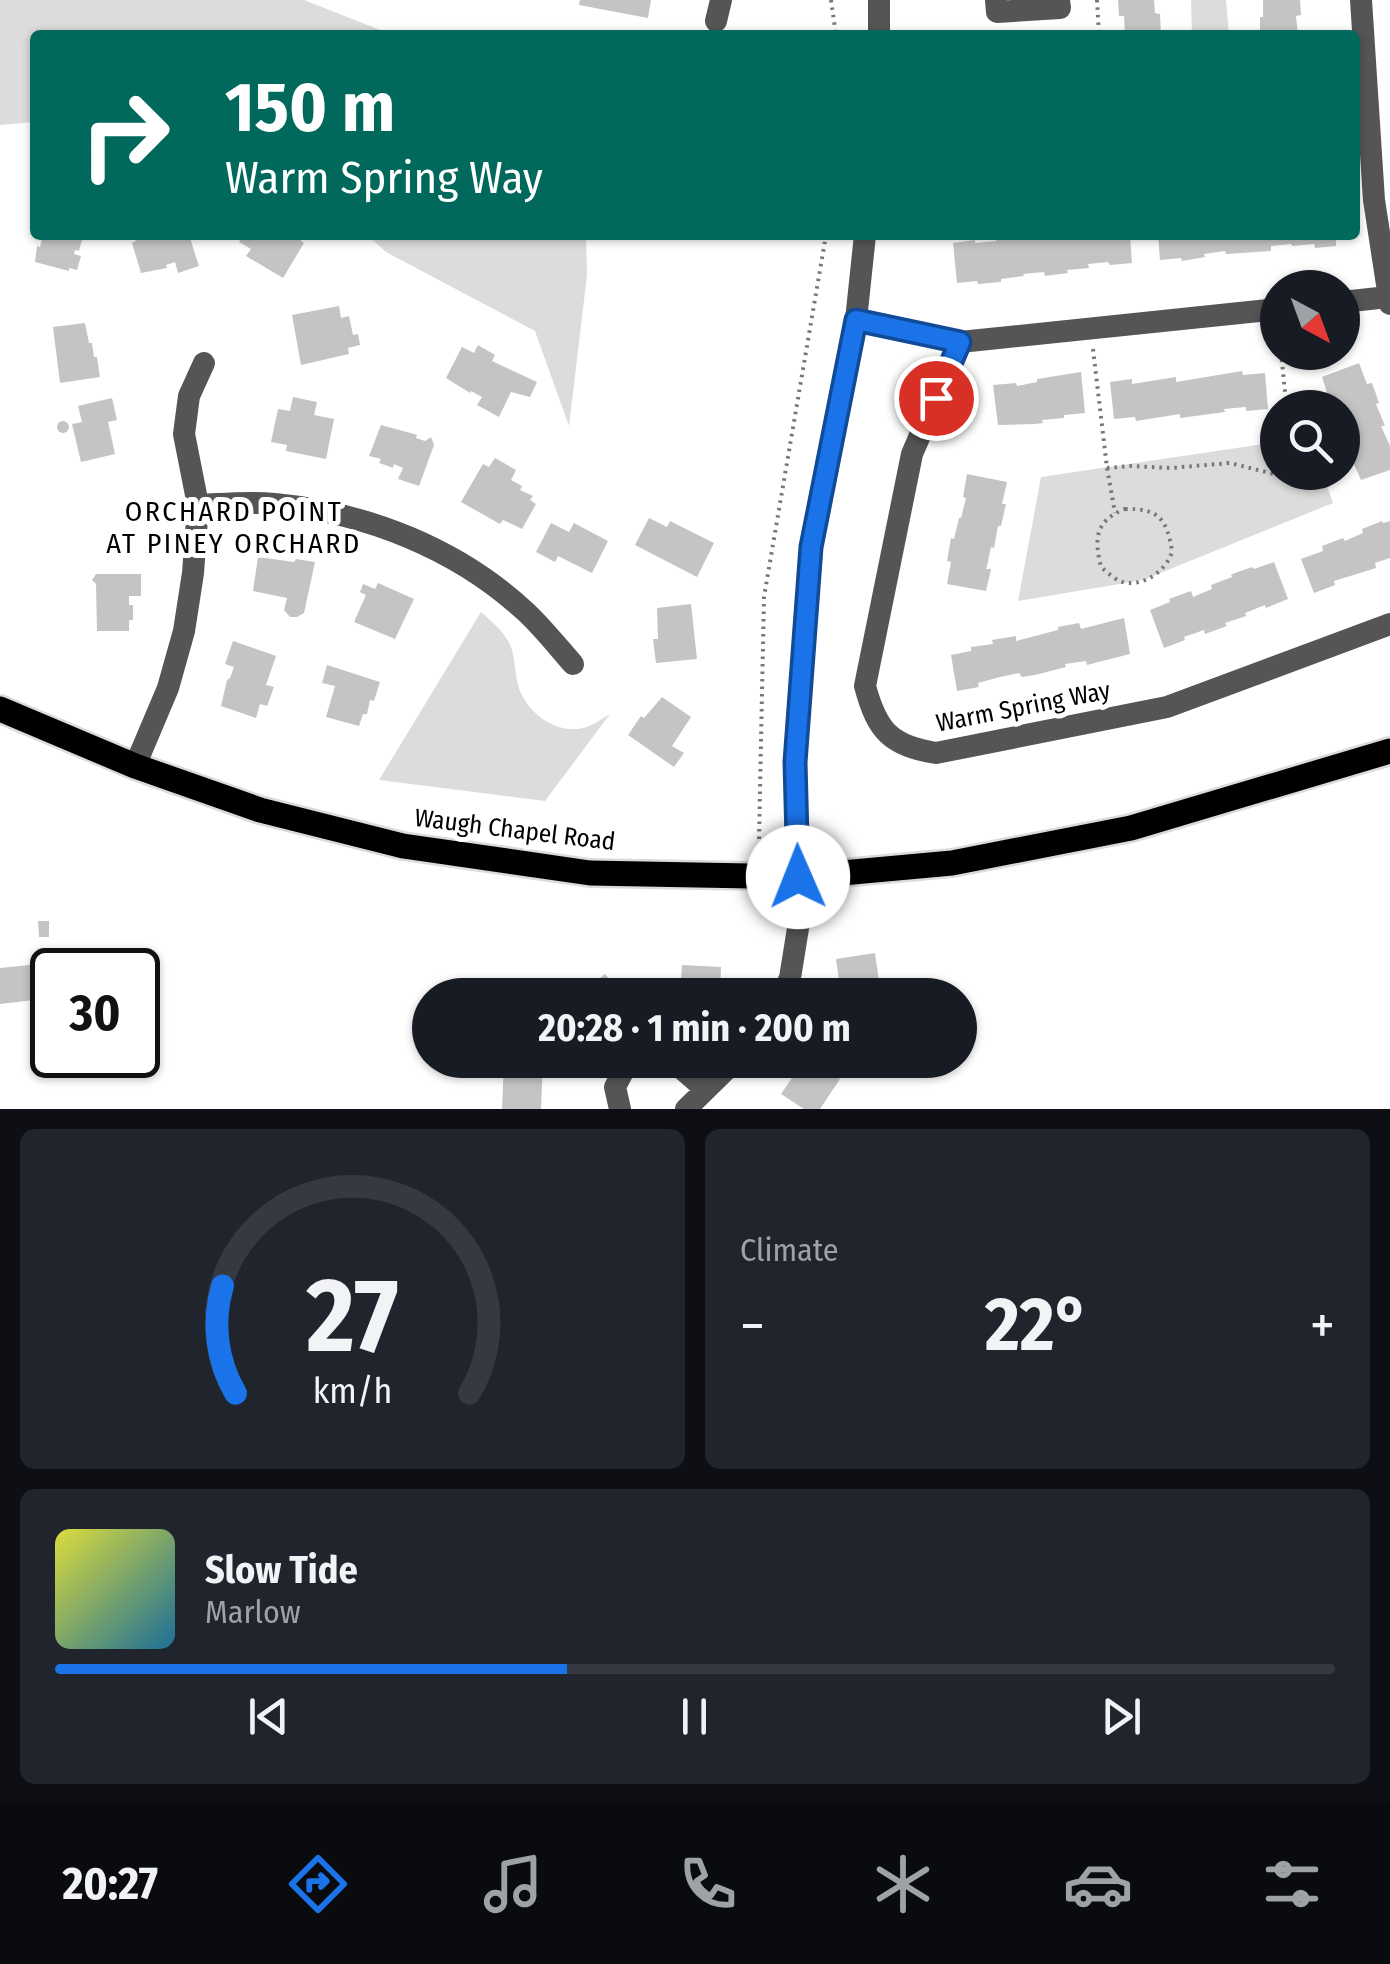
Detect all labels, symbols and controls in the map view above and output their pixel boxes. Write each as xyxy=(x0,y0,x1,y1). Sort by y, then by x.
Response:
text: 150 m xyxy=(225,66,395,150)
icon: right xyxy=(60,70,190,200)
text: Warm Spring Way xyxy=(225,151,543,205)
north arrow xyxy=(1260,270,1360,370)
map controls xyxy=(1260,270,1360,490)
pin xyxy=(894,356,979,441)
icon: arrive xyxy=(909,371,964,426)
button: search xyxy=(1260,390,1360,490)
district label: ORCHARD POINT AT PINEY ORCHARD xyxy=(106,495,362,560)
street label: Warm Spring Way xyxy=(934,675,1113,739)
street label: Waugh Chapel Road xyxy=(413,803,617,857)
position arrow xyxy=(746,825,850,929)
speed limit sign: 30 xyxy=(30,948,160,1078)
text: 20:28 · 1 min · 200 m xyxy=(538,1005,851,1051)
text: Climate xyxy=(740,1231,839,1269)
text: 27 xyxy=(306,1254,398,1379)
text: 22° xyxy=(985,1280,1090,1370)
text: − xyxy=(740,1293,765,1359)
text: + xyxy=(1310,1293,1335,1359)
text: km/h xyxy=(313,1370,392,1412)
text: Slow Tide xyxy=(205,1547,358,1593)
text: Marlow xyxy=(205,1593,301,1631)
icon: previous xyxy=(241,1689,296,1744)
icon: pause xyxy=(667,1689,722,1744)
icon: next xyxy=(1094,1689,1149,1744)
icon: directions xyxy=(283,1849,353,1919)
icon: music xyxy=(478,1849,548,1919)
icon: phone xyxy=(673,1849,743,1919)
icon: climate xyxy=(868,1849,938,1919)
icon: car xyxy=(1063,1849,1133,1919)
icon: filters xyxy=(1257,1849,1327,1919)
text: 20:27 xyxy=(62,1857,158,1911)

